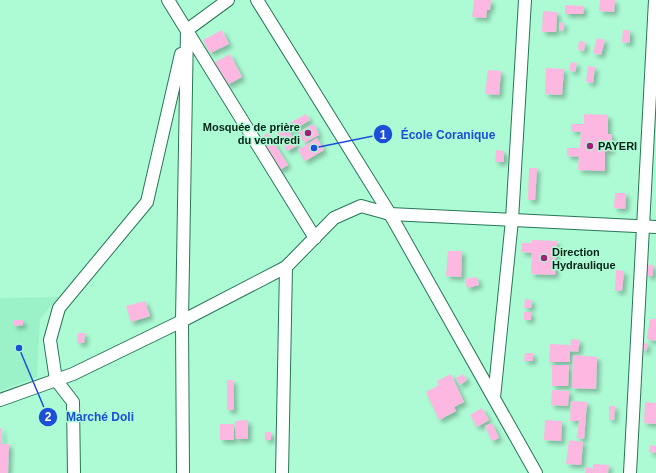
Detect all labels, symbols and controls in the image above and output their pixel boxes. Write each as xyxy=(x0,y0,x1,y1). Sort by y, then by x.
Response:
place label: Mosquée de prière du vendredi xyxy=(203,121,300,146)
callout: École Coranique xyxy=(373,122,503,146)
text: École Coranique xyxy=(401,127,496,142)
marker: Mosquée de prière du vendredi xyxy=(303,128,313,138)
text: 1 xyxy=(380,128,387,142)
place label: PAYERI xyxy=(598,140,637,152)
marker: PAYERI xyxy=(585,141,595,151)
place label: Direction Hydraulique xyxy=(552,246,616,271)
marker: Direction Hydraulique xyxy=(539,253,549,263)
callout: Marché Doli xyxy=(38,405,142,429)
text: 2 xyxy=(45,410,52,424)
text: Marché Doli xyxy=(66,410,134,424)

